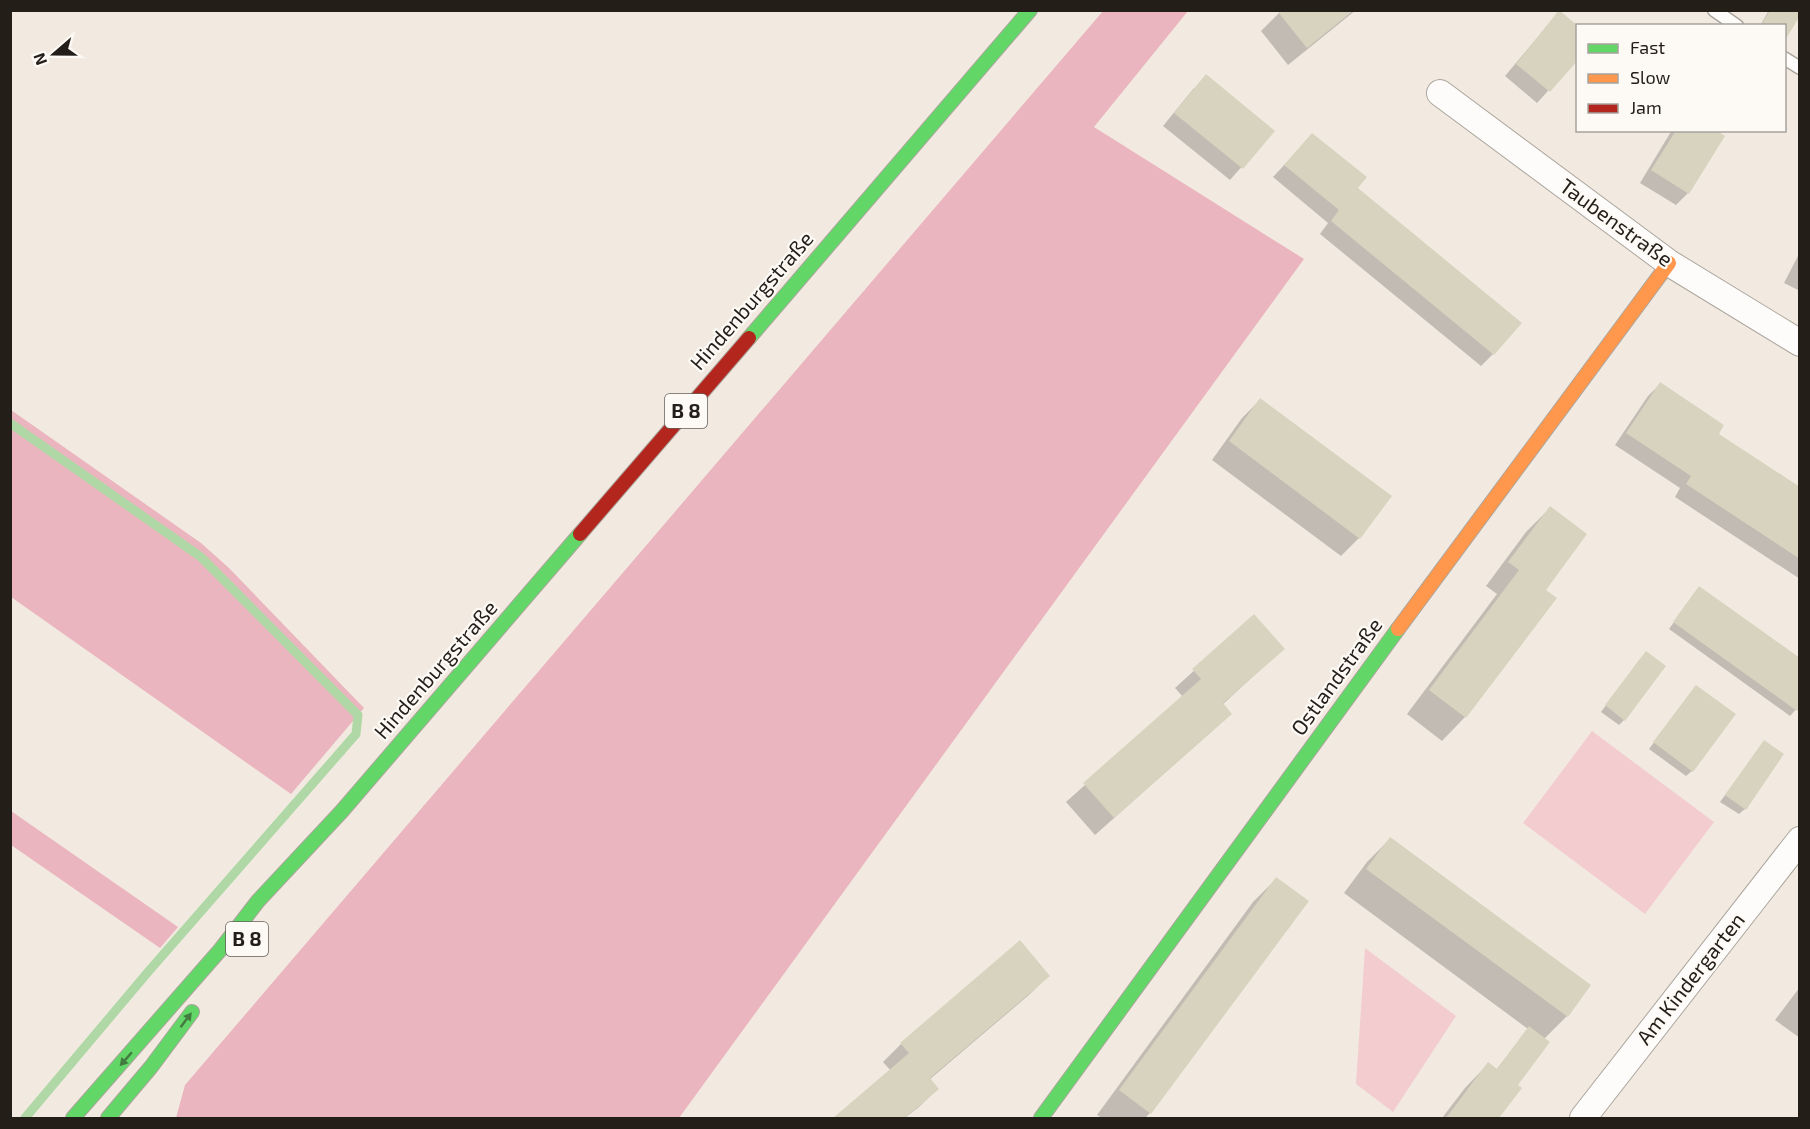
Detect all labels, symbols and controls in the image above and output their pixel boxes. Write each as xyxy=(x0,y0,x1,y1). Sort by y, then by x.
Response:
north arrow xyxy=(24,24,84,84)
legend xyxy=(1576,24,1786,132)
text: Fast xyxy=(1630,36,1665,58)
text: N xyxy=(29,51,50,68)
text: Slow xyxy=(1630,66,1671,88)
text: Jam xyxy=(1630,96,1662,118)
street label: Taubenstraße xyxy=(1556,173,1678,271)
street label: Hindenburgstraße xyxy=(684,226,818,374)
road number: B 8 xyxy=(665,394,707,428)
street label: Hindenburgstraße xyxy=(368,595,502,743)
street label: Ostlandstraße xyxy=(1285,613,1387,740)
street label: Am Kindergarten xyxy=(1631,907,1749,1049)
road number: B 8 xyxy=(226,922,268,956)
one-way arrow xyxy=(180,1012,192,1027)
one-way arrow xyxy=(120,1051,133,1066)

